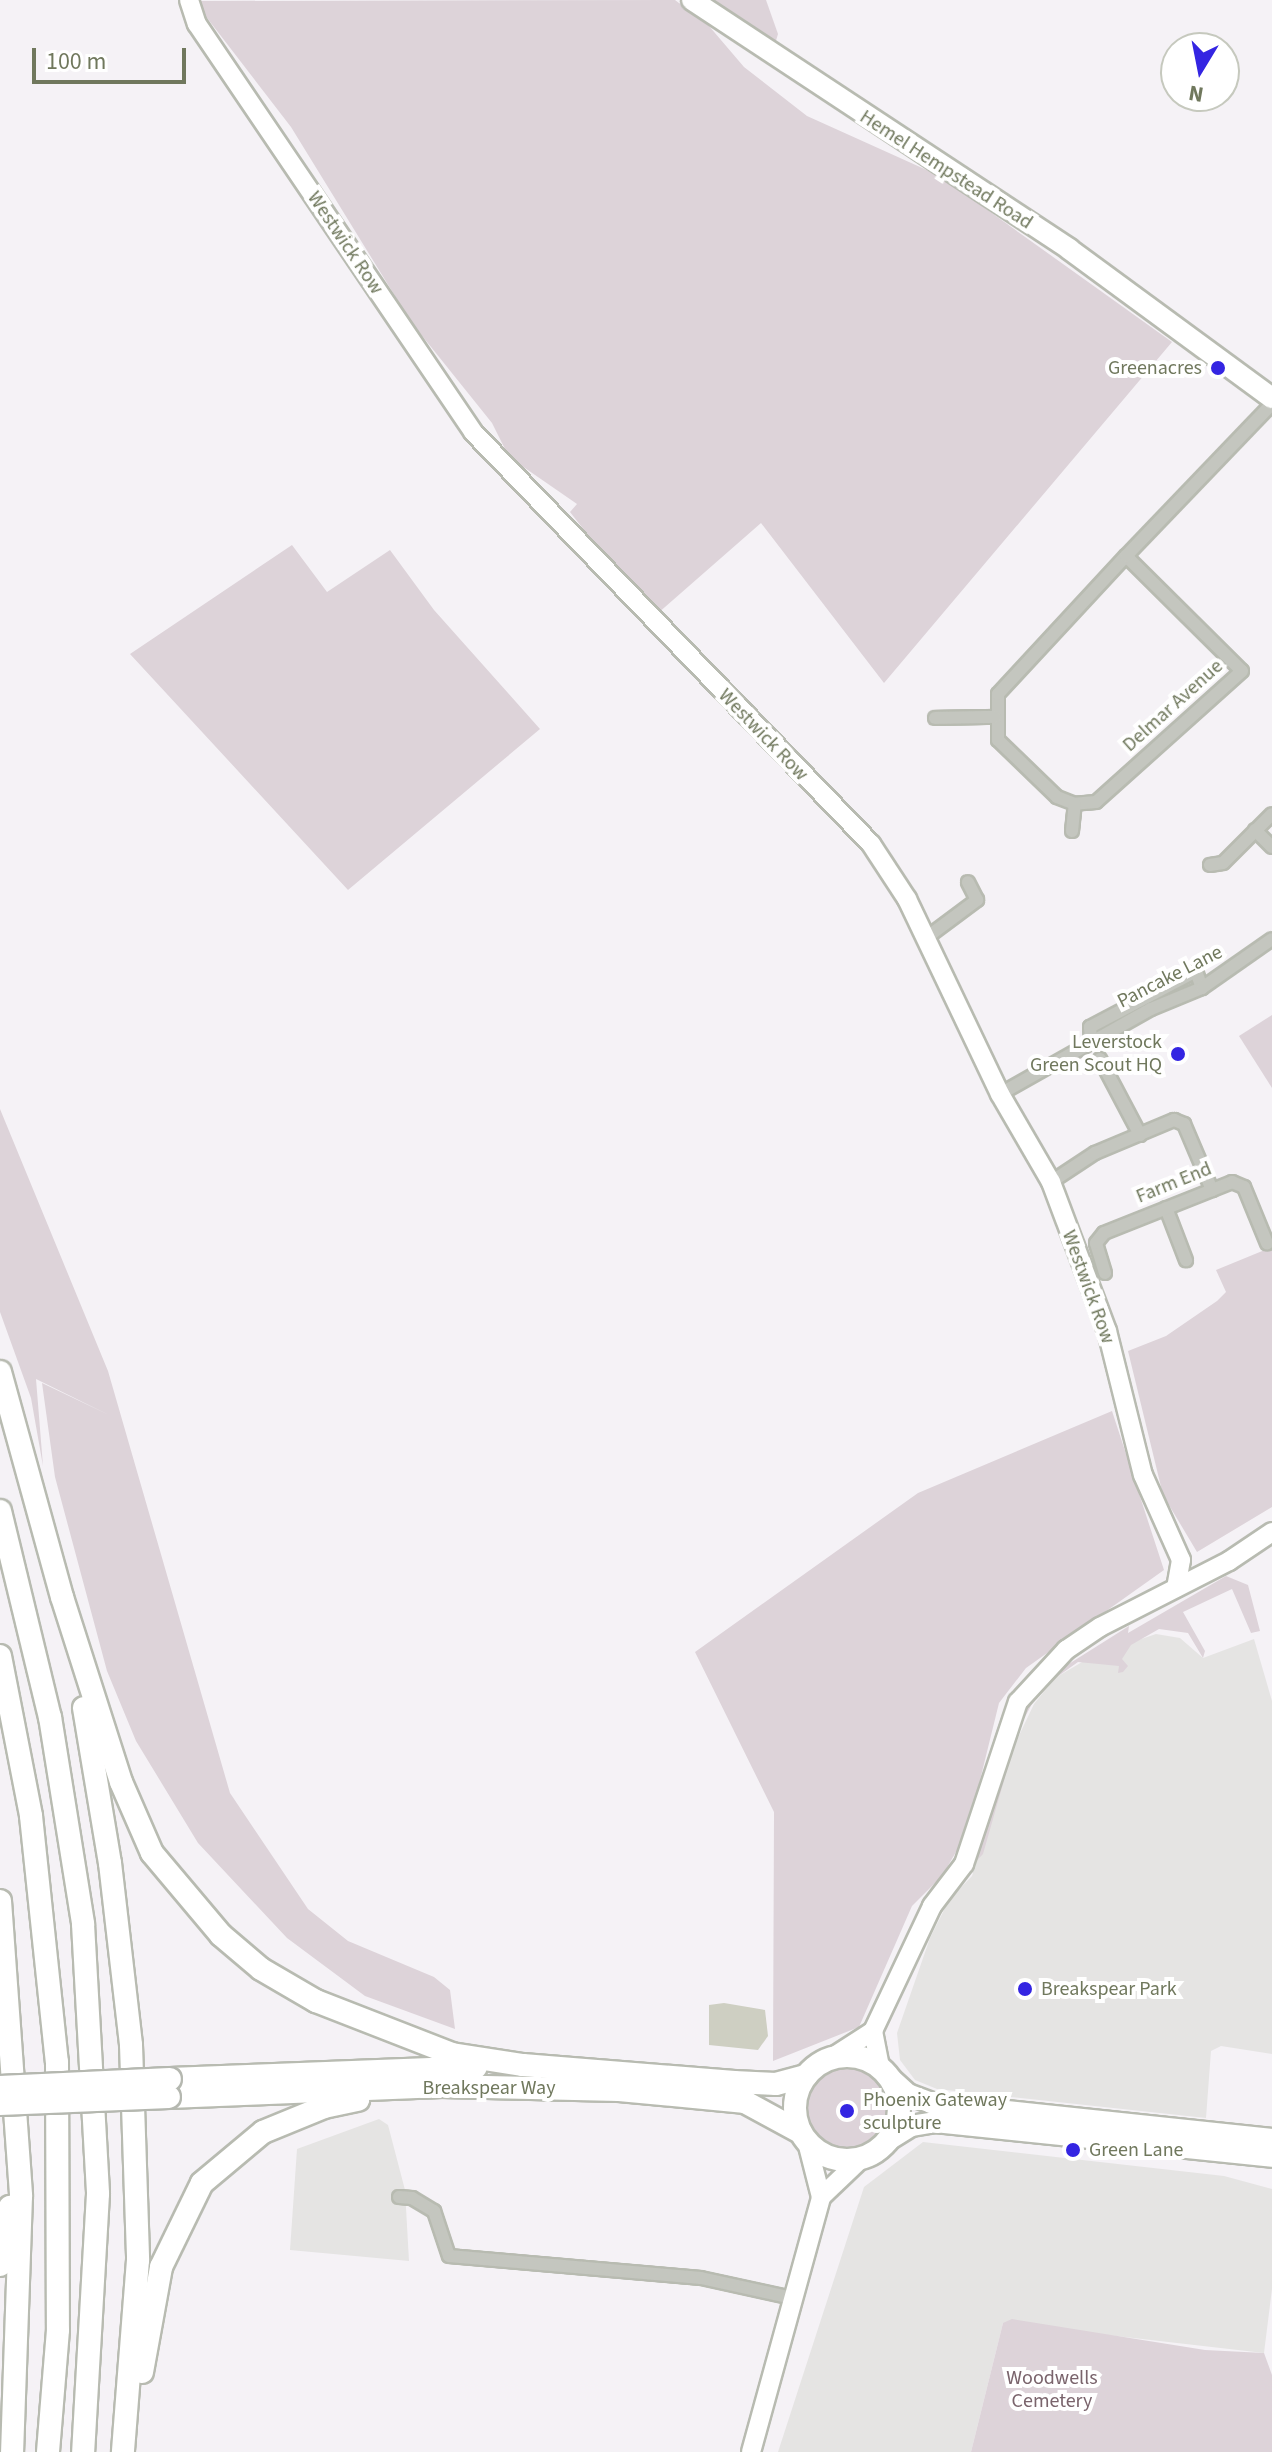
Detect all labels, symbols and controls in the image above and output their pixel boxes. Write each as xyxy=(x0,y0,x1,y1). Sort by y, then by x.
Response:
scale bar xyxy=(36,32,190,82)
north arrow xyxy=(1160,32,1240,112)
text: 100 m xyxy=(46,44,106,79)
text: N xyxy=(1186,77,1206,111)
street label: Hemel Hempstead Road xyxy=(855,105,1037,235)
street label: Westwick Row xyxy=(302,187,388,299)
place label: Greenacres xyxy=(1108,356,1202,380)
marker: Greenacres xyxy=(1209,359,1227,377)
street label: Delmar Avenue xyxy=(1118,655,1228,757)
street label: Westwick Row xyxy=(713,684,813,786)
street label: Pancake Lane xyxy=(1113,940,1227,1014)
place label: Leverstock Green Scout HQ xyxy=(1030,1030,1162,1077)
marker: Leverstock Green Scout HQ xyxy=(1169,1045,1187,1063)
street label: Farm End xyxy=(1133,1157,1215,1209)
street label: Westwick Row xyxy=(1056,1227,1120,1347)
place label: Breakspear Park xyxy=(1041,1977,1177,2001)
marker: Breakspear Park xyxy=(1016,1980,1034,1998)
street label: Breakspear Way xyxy=(422,2076,556,2100)
place label: Phoenix Gateway sculpture xyxy=(863,2088,1007,2135)
marker: Phoenix Gateway sculpture xyxy=(838,2102,856,2120)
place label: Green Lane xyxy=(1089,2138,1184,2162)
marker: Green Lane xyxy=(1064,2141,1082,2159)
park label: Woodwells Cemetery xyxy=(1006,2366,1098,2413)

